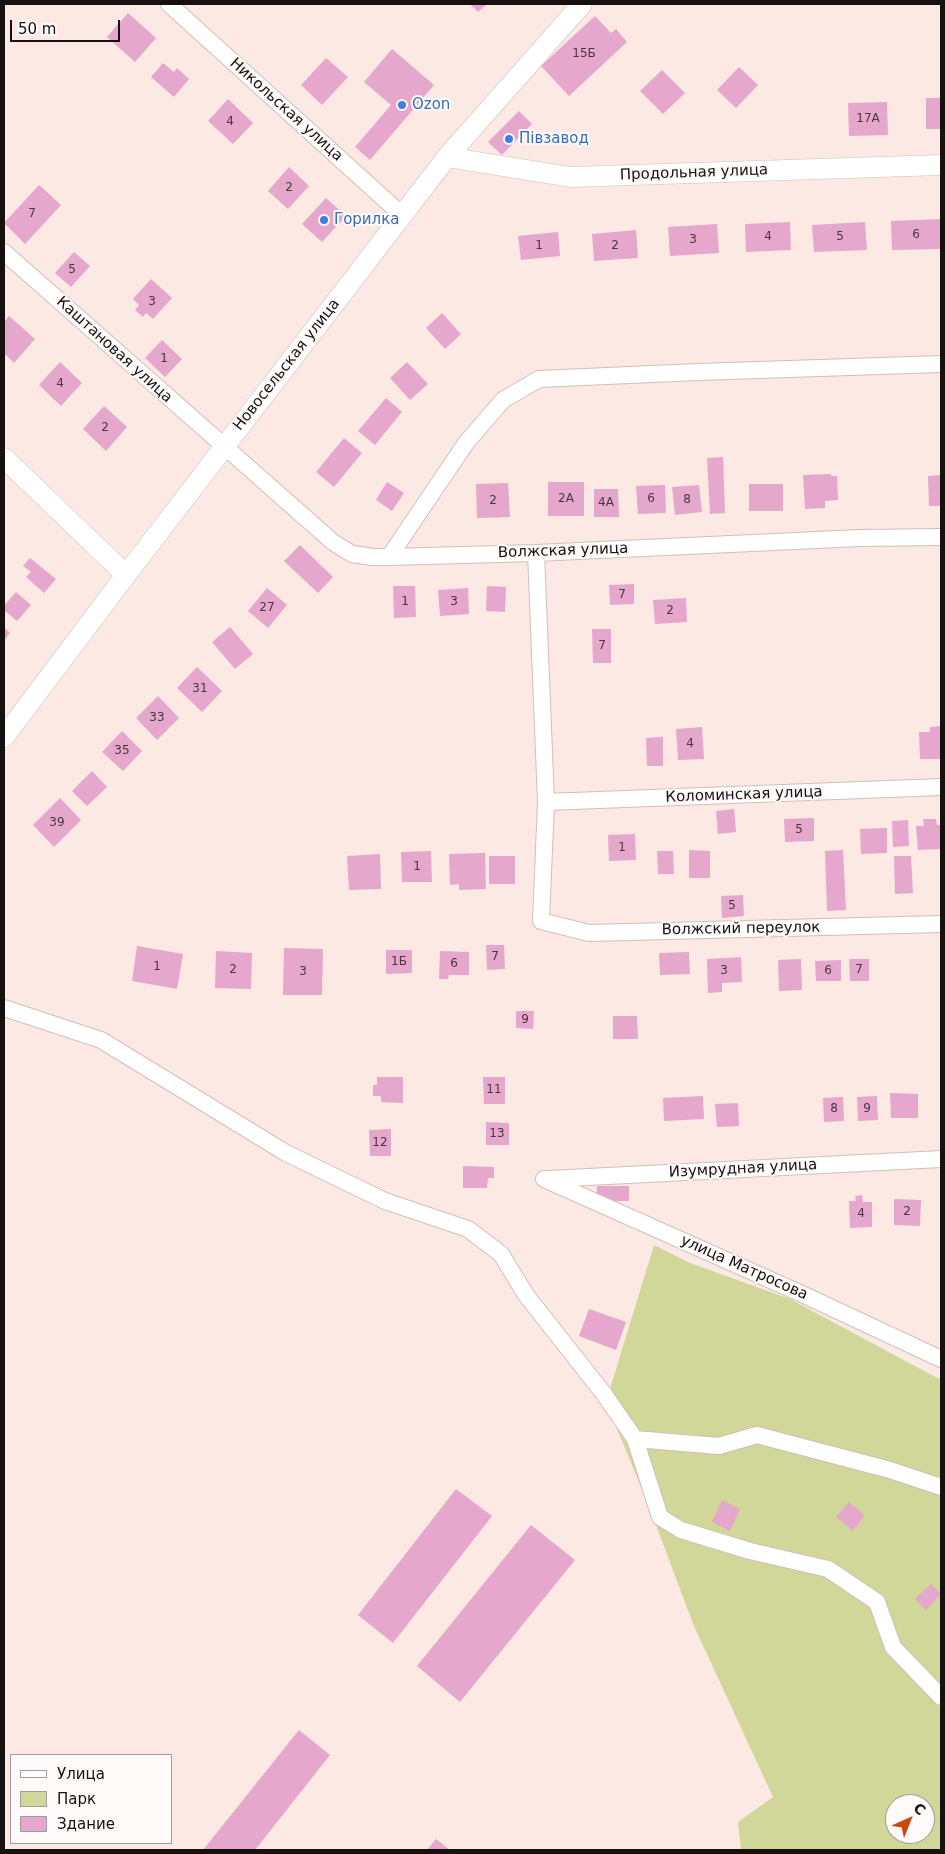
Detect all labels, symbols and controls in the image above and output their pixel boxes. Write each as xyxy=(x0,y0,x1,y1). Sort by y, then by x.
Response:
scale bar xyxy=(12,10,122,42)
text: 50 m xyxy=(18,20,56,38)
house number: 15Б xyxy=(572,47,596,61)
street label: Никольская улица xyxy=(226,55,346,165)
place label: Ozon xyxy=(412,96,450,114)
marker: Ozon xyxy=(396,99,408,111)
house number: 17А xyxy=(856,112,880,126)
house number: 4 xyxy=(226,115,234,129)
place label: Пiвзавод xyxy=(519,130,589,148)
marker: Пiвзавод xyxy=(503,133,515,145)
street label: Продольная улица xyxy=(620,161,768,185)
house number: 2 xyxy=(285,181,293,195)
house number: 7 xyxy=(28,207,36,221)
place label: Горилка xyxy=(334,211,399,229)
marker: Горилка xyxy=(318,214,330,226)
house number: 6 xyxy=(912,228,920,242)
house number: 4 xyxy=(764,230,772,244)
house number: 5 xyxy=(836,230,844,244)
house number: 3 xyxy=(689,233,697,247)
house number: 1 xyxy=(535,239,543,253)
house number: 2 xyxy=(611,239,619,253)
house number: 5 xyxy=(68,263,76,277)
street label: Каштановая улица xyxy=(52,293,176,407)
house number: 3 xyxy=(148,295,156,309)
street label: Новосельская улица xyxy=(230,296,344,434)
house number: 1 xyxy=(160,352,168,366)
house number: 4 xyxy=(56,377,64,391)
house number: 2 xyxy=(101,421,109,435)
house number: 2А xyxy=(558,492,574,506)
house number: 6 xyxy=(647,492,655,506)
house number: 8 xyxy=(683,493,691,507)
house number: 2 xyxy=(489,494,497,508)
house number: 4А xyxy=(598,496,614,510)
street label: Волжская улица xyxy=(497,540,629,562)
house number: 7 xyxy=(618,588,626,602)
house number: 1 xyxy=(401,595,409,609)
house number: 3 xyxy=(450,595,458,609)
house number: 27 xyxy=(259,601,275,615)
house number: 2 xyxy=(666,604,674,618)
house number: 7 xyxy=(598,639,606,653)
house number: 31 xyxy=(192,682,208,696)
house number: 33 xyxy=(149,711,165,725)
house number: 4 xyxy=(686,737,694,751)
house number: 35 xyxy=(114,744,130,758)
street label: Коломинская улица xyxy=(665,783,823,807)
house number: 39 xyxy=(49,816,65,830)
house number: 5 xyxy=(795,823,803,837)
house number: 1 xyxy=(618,841,626,855)
house number: 1 xyxy=(413,860,421,874)
house number: 5 xyxy=(728,899,736,913)
street label: Волжский переулок xyxy=(662,919,820,939)
house number: 7 xyxy=(491,950,499,964)
house number: 1Б xyxy=(391,955,407,969)
house number: 6 xyxy=(450,957,458,971)
house number: 1 xyxy=(153,960,161,974)
house number: 2 xyxy=(229,963,237,977)
house number: 7 xyxy=(855,963,863,977)
house number: 3 xyxy=(720,964,728,978)
house number: 6 xyxy=(824,964,832,978)
house number: 3 xyxy=(299,965,307,979)
house number: 9 xyxy=(521,1013,529,1027)
house number: 11 xyxy=(486,1083,502,1097)
house number: 8 xyxy=(830,1102,838,1116)
house number: 9 xyxy=(863,1102,871,1116)
house number: 13 xyxy=(489,1127,505,1141)
house number: 12 xyxy=(372,1136,388,1150)
street label: Изумрудная улица xyxy=(668,1156,818,1182)
house number: 2 xyxy=(903,1205,911,1219)
house number: 4 xyxy=(857,1207,865,1221)
street label: улица Матросова xyxy=(678,1232,810,1304)
legend xyxy=(10,1754,172,1844)
text: Улица xyxy=(57,1765,105,1783)
text: Парк xyxy=(57,1790,96,1808)
north arrow xyxy=(885,1794,935,1844)
text: С xyxy=(910,1800,929,1818)
text: Здание xyxy=(57,1815,115,1833)

